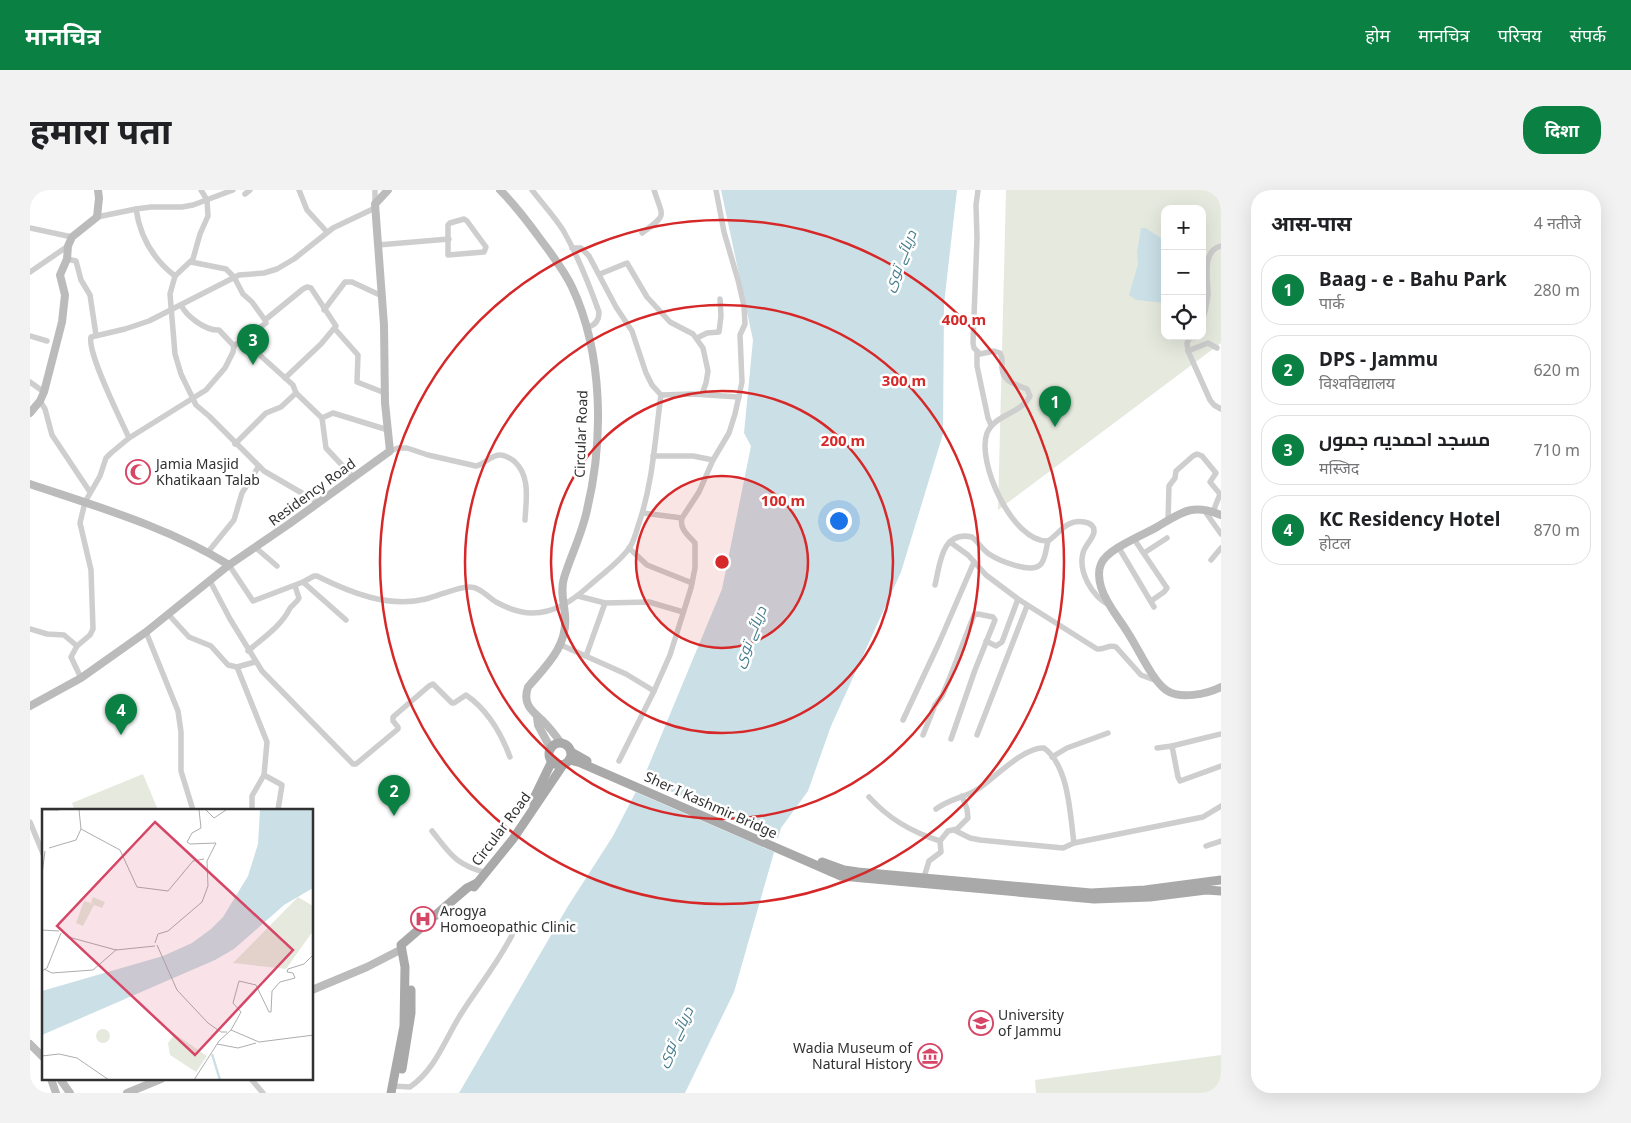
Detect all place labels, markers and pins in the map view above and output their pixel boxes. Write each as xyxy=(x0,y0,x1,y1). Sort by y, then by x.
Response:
pin: 3 xyxy=(237,324,269,365)
pin: 1 xyxy=(1039,386,1071,427)
place label: Jamia Masjid Khatikaan Talab xyxy=(154,454,260,489)
mosque icon: Jamia Masjid Khatikaan Talab xyxy=(125,459,151,485)
centre of rings xyxy=(713,553,731,571)
pin: 4 xyxy=(105,694,137,735)
pin: 2 xyxy=(378,775,410,816)
place label: Arogya Homoeopathic Clinic xyxy=(440,901,576,936)
hospital icon: Arogya Homoeopathic Clinic xyxy=(410,906,436,932)
place label: University of Jammu xyxy=(998,1005,1065,1040)
school or university icon: University of Jammu xyxy=(968,1010,994,1036)
place label: Wadia Museum of Natural History xyxy=(793,1038,913,1073)
museum icon: Wadia Museum of Natural History xyxy=(917,1043,943,1069)

